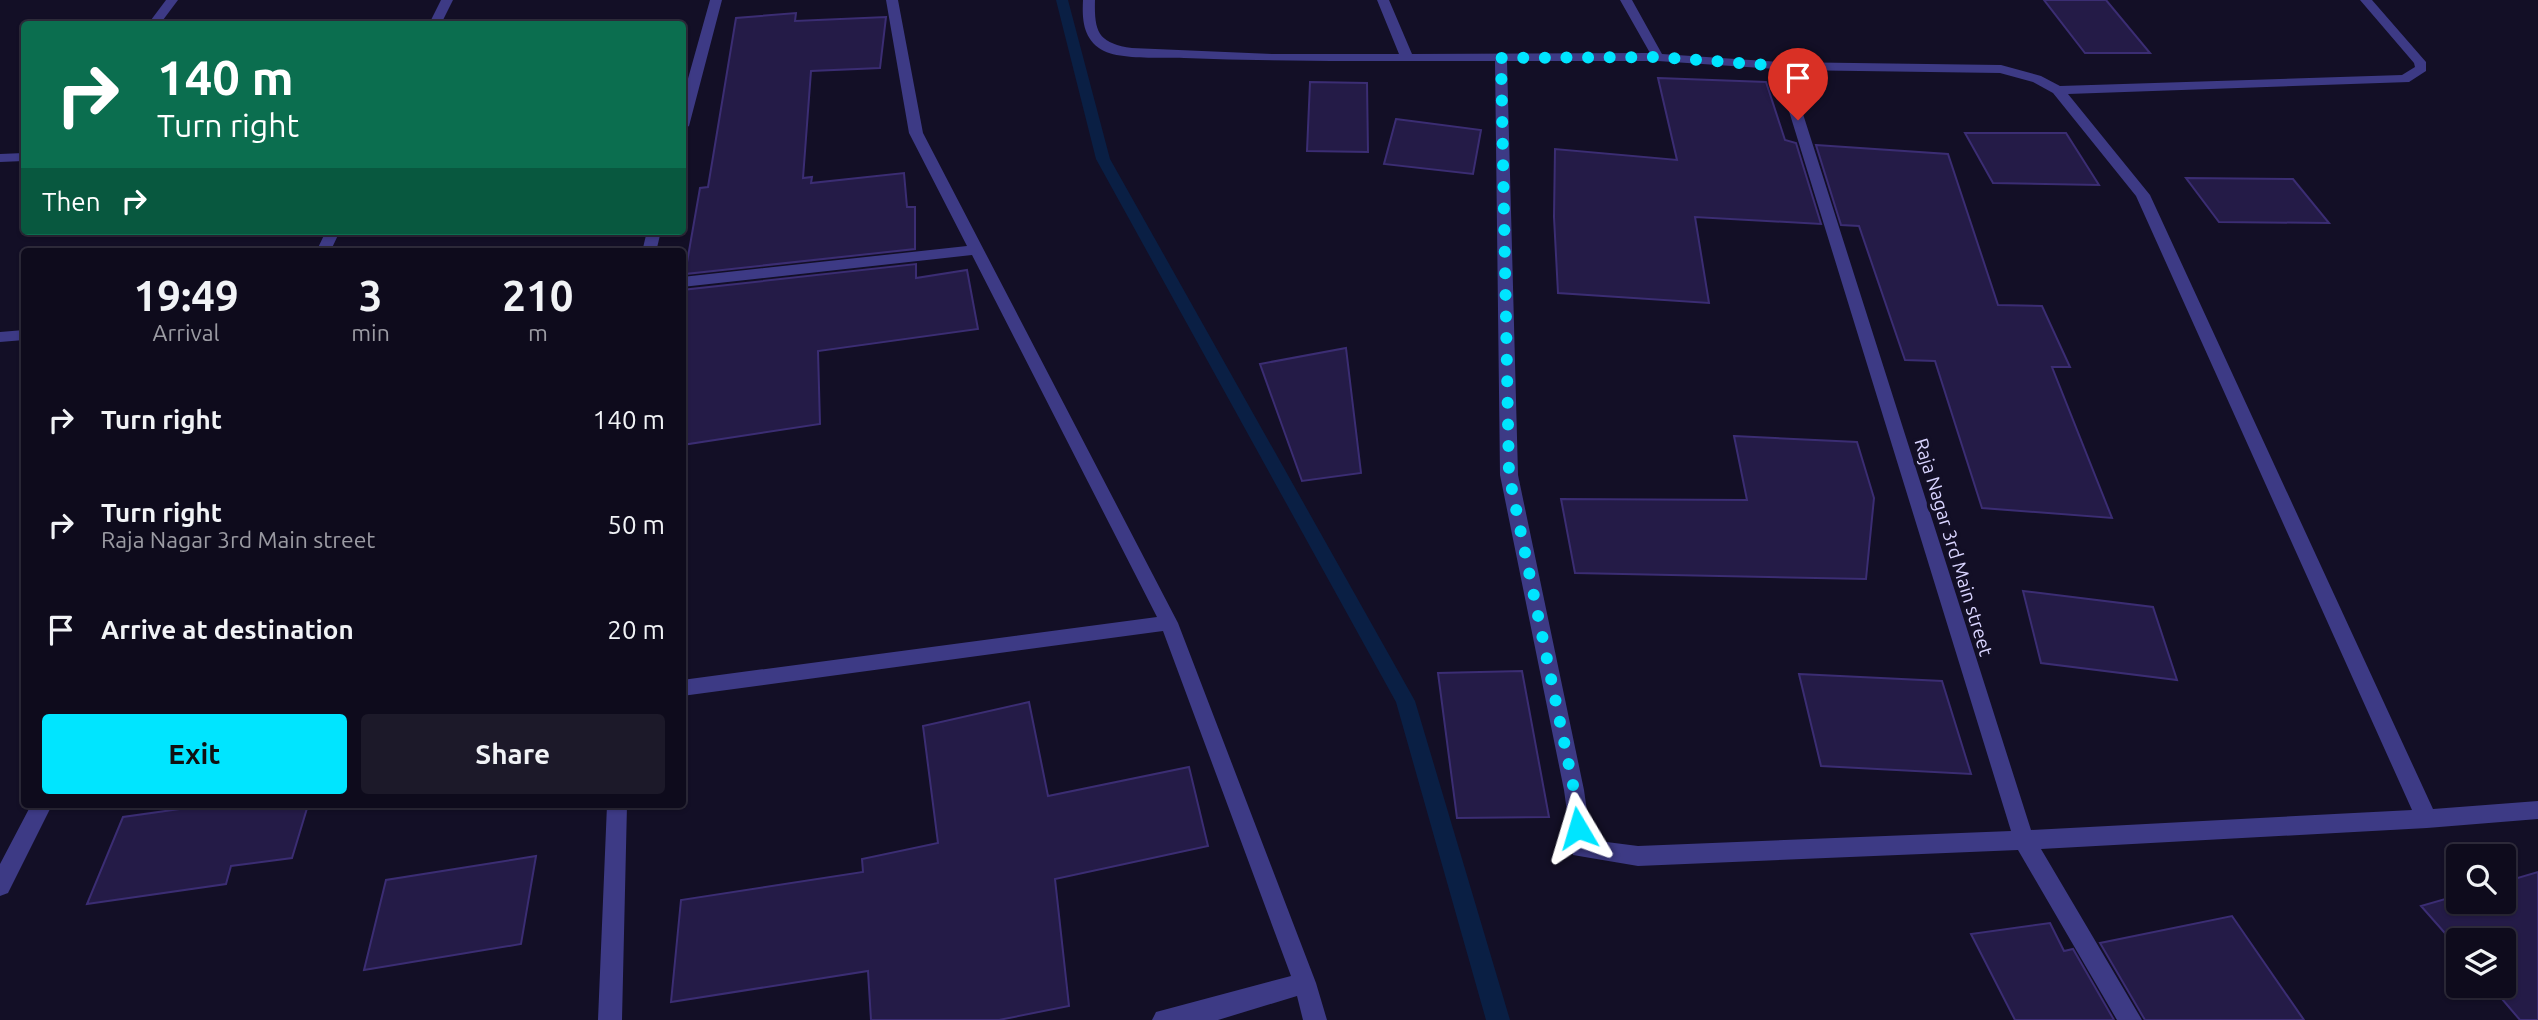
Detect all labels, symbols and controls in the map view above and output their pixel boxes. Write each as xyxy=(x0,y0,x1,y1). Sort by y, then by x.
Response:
pin xyxy=(1768,48,1828,120)
icon: right xyxy=(42,49,133,140)
text: 140 m xyxy=(157,49,294,104)
icon: arrive xyxy=(1779,59,1817,97)
text: Turn right xyxy=(157,107,299,143)
icon: right xyxy=(115,182,153,220)
text: Then xyxy=(42,187,101,216)
text: 19:49 xyxy=(134,272,239,319)
text: 3 xyxy=(359,272,382,319)
text: 210 xyxy=(502,272,573,319)
text: Arrival xyxy=(153,320,220,345)
text: min xyxy=(351,320,390,345)
text: m xyxy=(528,320,548,345)
icon: right xyxy=(42,401,80,439)
text: Turn right xyxy=(101,405,222,434)
text: 140 m xyxy=(593,405,665,434)
street label: Raja Nagar 3rd Main street xyxy=(1910,435,1998,659)
text: Turn right xyxy=(101,498,222,527)
icon: right xyxy=(42,506,80,544)
text: 50 m xyxy=(607,510,665,539)
text: Raja Nagar 3rd Main street xyxy=(101,527,375,552)
icon: arrive xyxy=(42,611,80,649)
text: Arrive at destination xyxy=(101,615,354,644)
text: 20 m xyxy=(607,615,665,644)
button: Exit xyxy=(42,714,347,794)
button: Share xyxy=(361,714,665,794)
position arrow xyxy=(1541,791,1615,865)
map controls xyxy=(2446,844,2516,998)
button: search xyxy=(2446,844,2516,914)
button: layers xyxy=(2446,928,2516,998)

